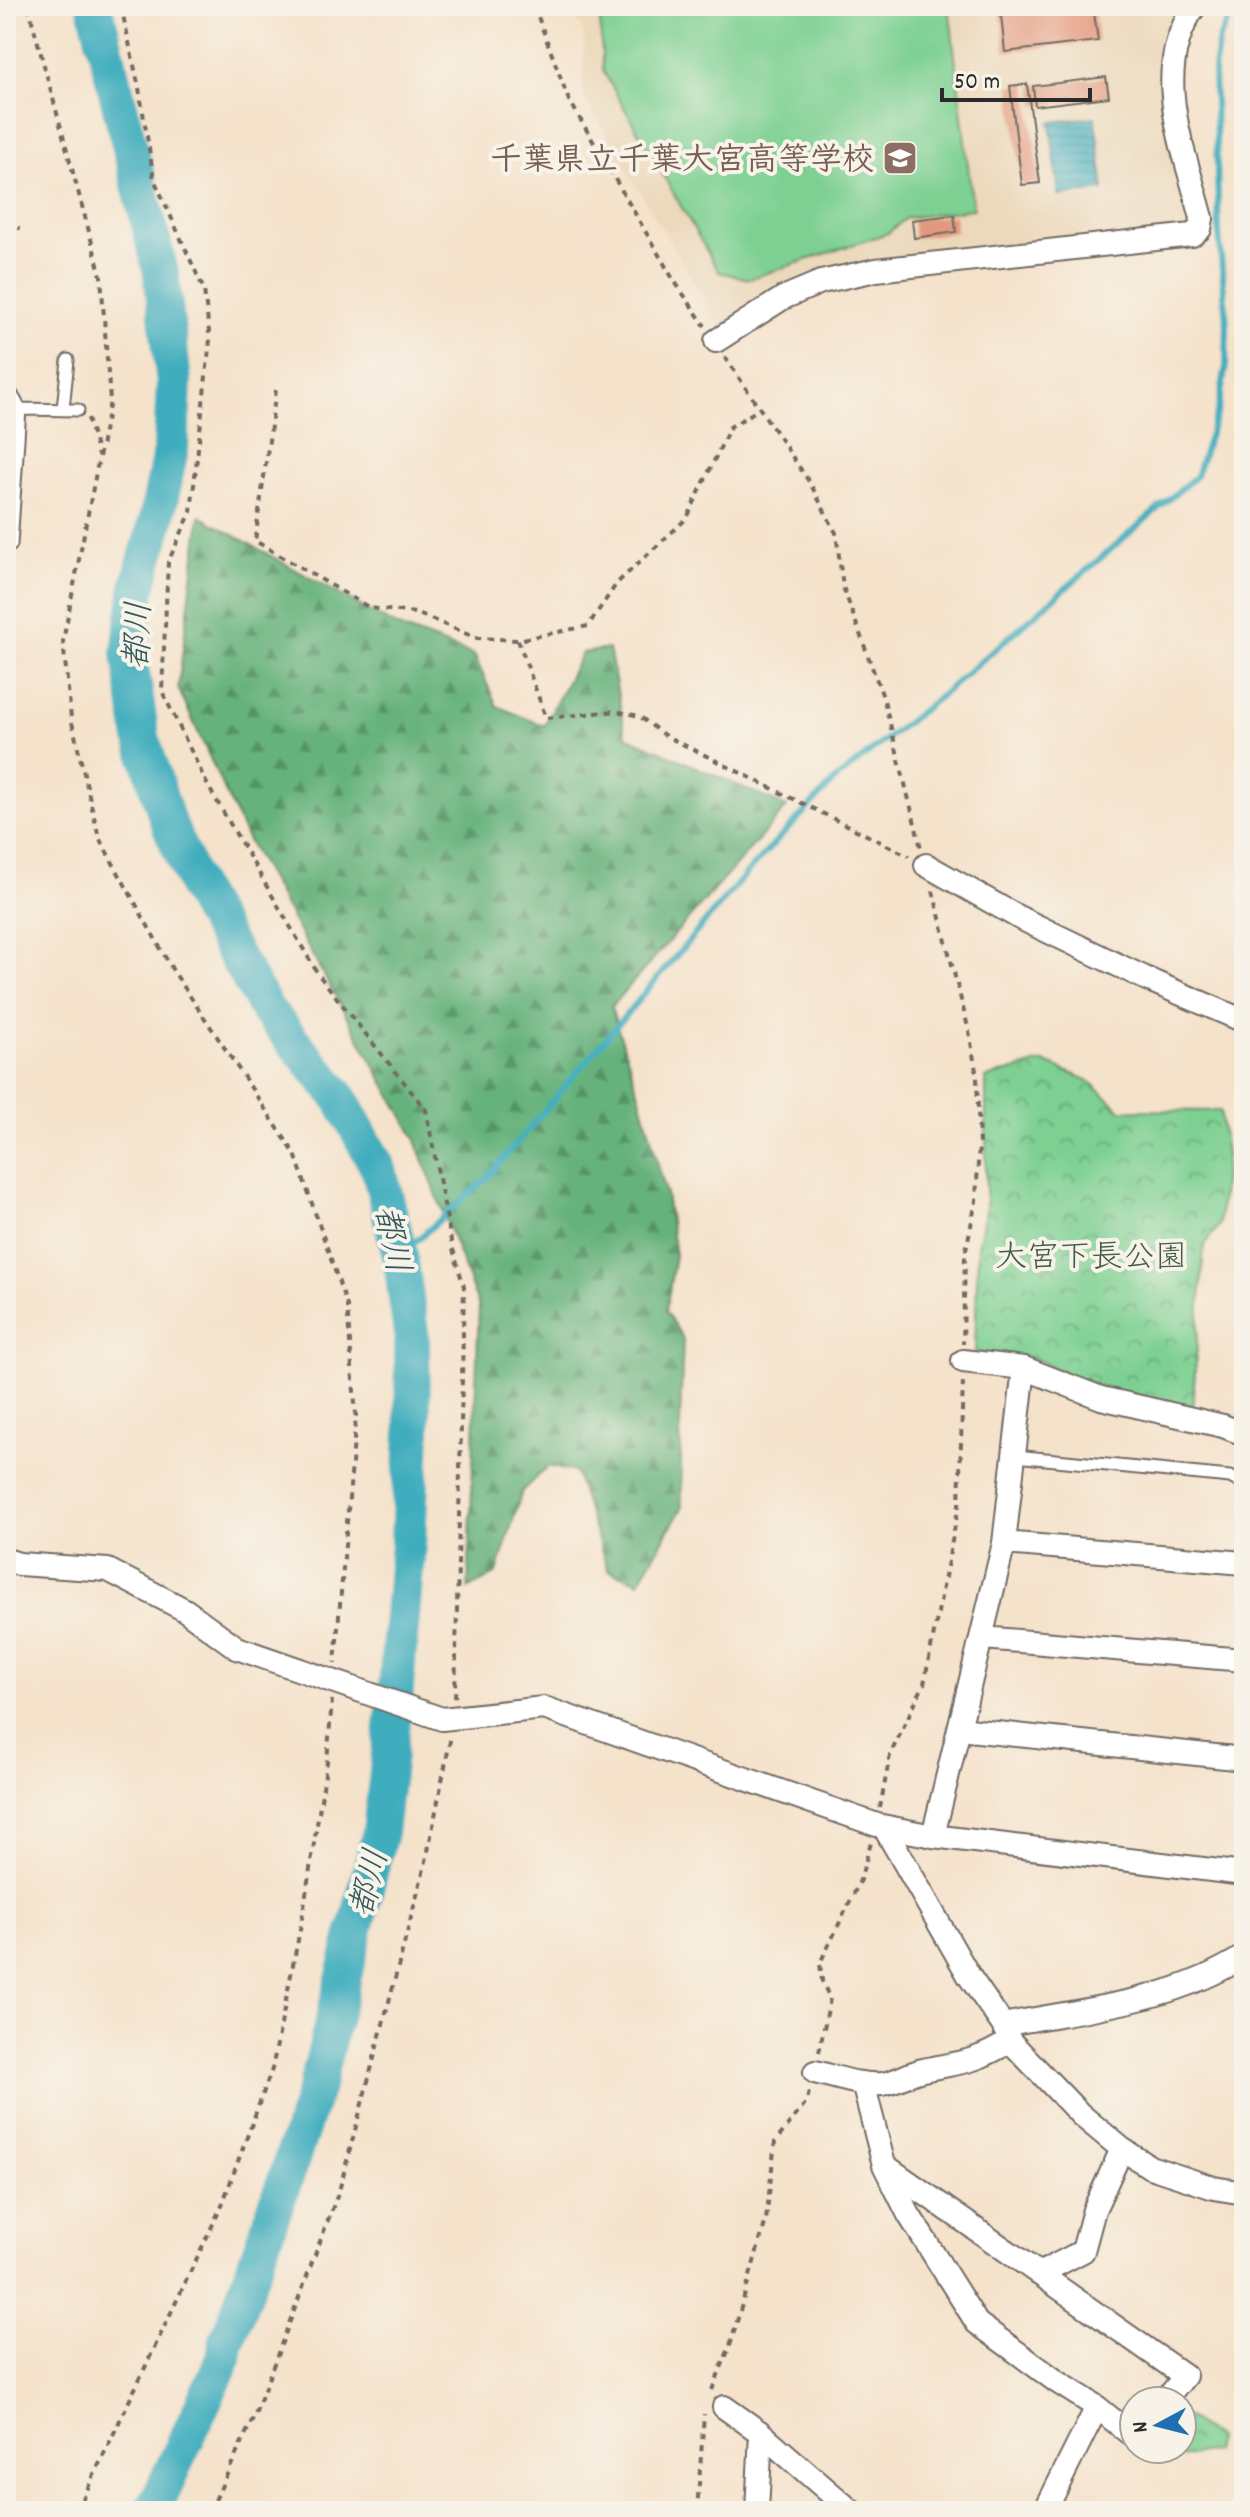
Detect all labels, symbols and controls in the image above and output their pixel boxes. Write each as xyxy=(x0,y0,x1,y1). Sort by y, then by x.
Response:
scale bar xyxy=(942,52,1090,102)
text: 50 m xyxy=(954,66,1000,100)
school or university icon: 千葉県立千葉大宮高等学校 xyxy=(881,139,919,177)
place label: 千葉県立千葉大宮高等学校 xyxy=(490,140,874,186)
water label: 都川 xyxy=(116,600,167,670)
water label: 都川 xyxy=(358,1202,420,1278)
park label: 大宮下長公園 xyxy=(995,1237,1187,1283)
water label: 都川 xyxy=(340,1844,404,1922)
north arrow xyxy=(1118,2385,1198,2465)
text: N xyxy=(1126,2420,1158,2434)

